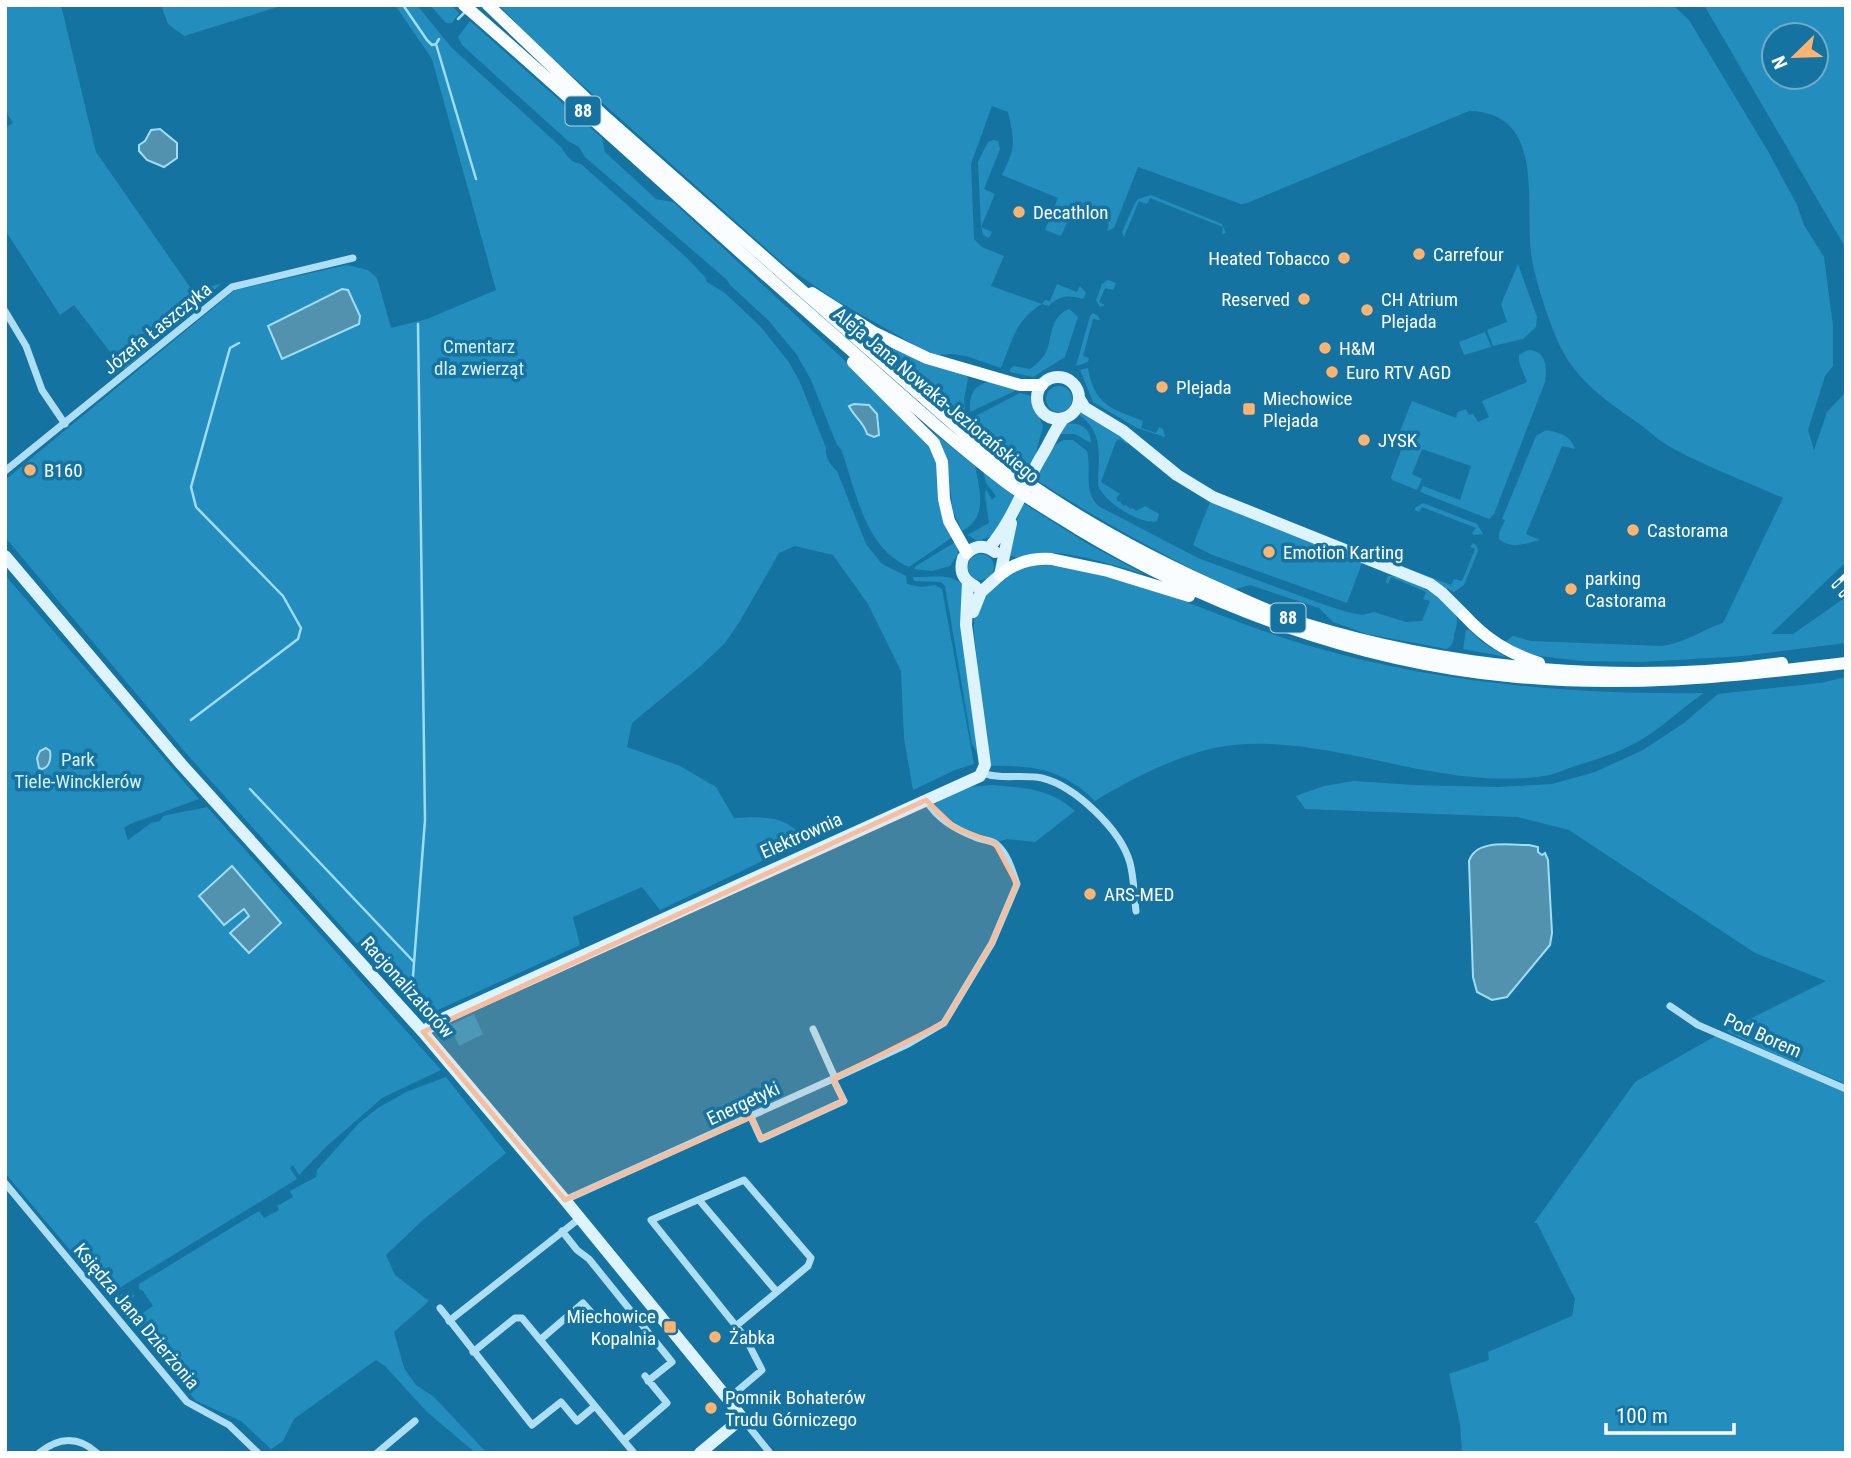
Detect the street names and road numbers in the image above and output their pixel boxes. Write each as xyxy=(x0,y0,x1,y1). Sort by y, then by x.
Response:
road number: 88 xyxy=(566,96,600,126)
street label: Józefa Łaszczyka xyxy=(98,278,216,379)
street label: Aleja Jana Nowaka-Jeziorańskiego xyxy=(829,303,1044,488)
road number: 88 xyxy=(1270,604,1306,632)
street label: Elektrownia xyxy=(757,807,846,864)
street label: Racjonalizatorów xyxy=(356,932,459,1043)
street label: Pod Borem xyxy=(1720,1008,1805,1063)
street label: Energetyki xyxy=(703,1077,783,1130)
street label: Księdza Jana Dzierżonia xyxy=(69,1239,204,1394)

